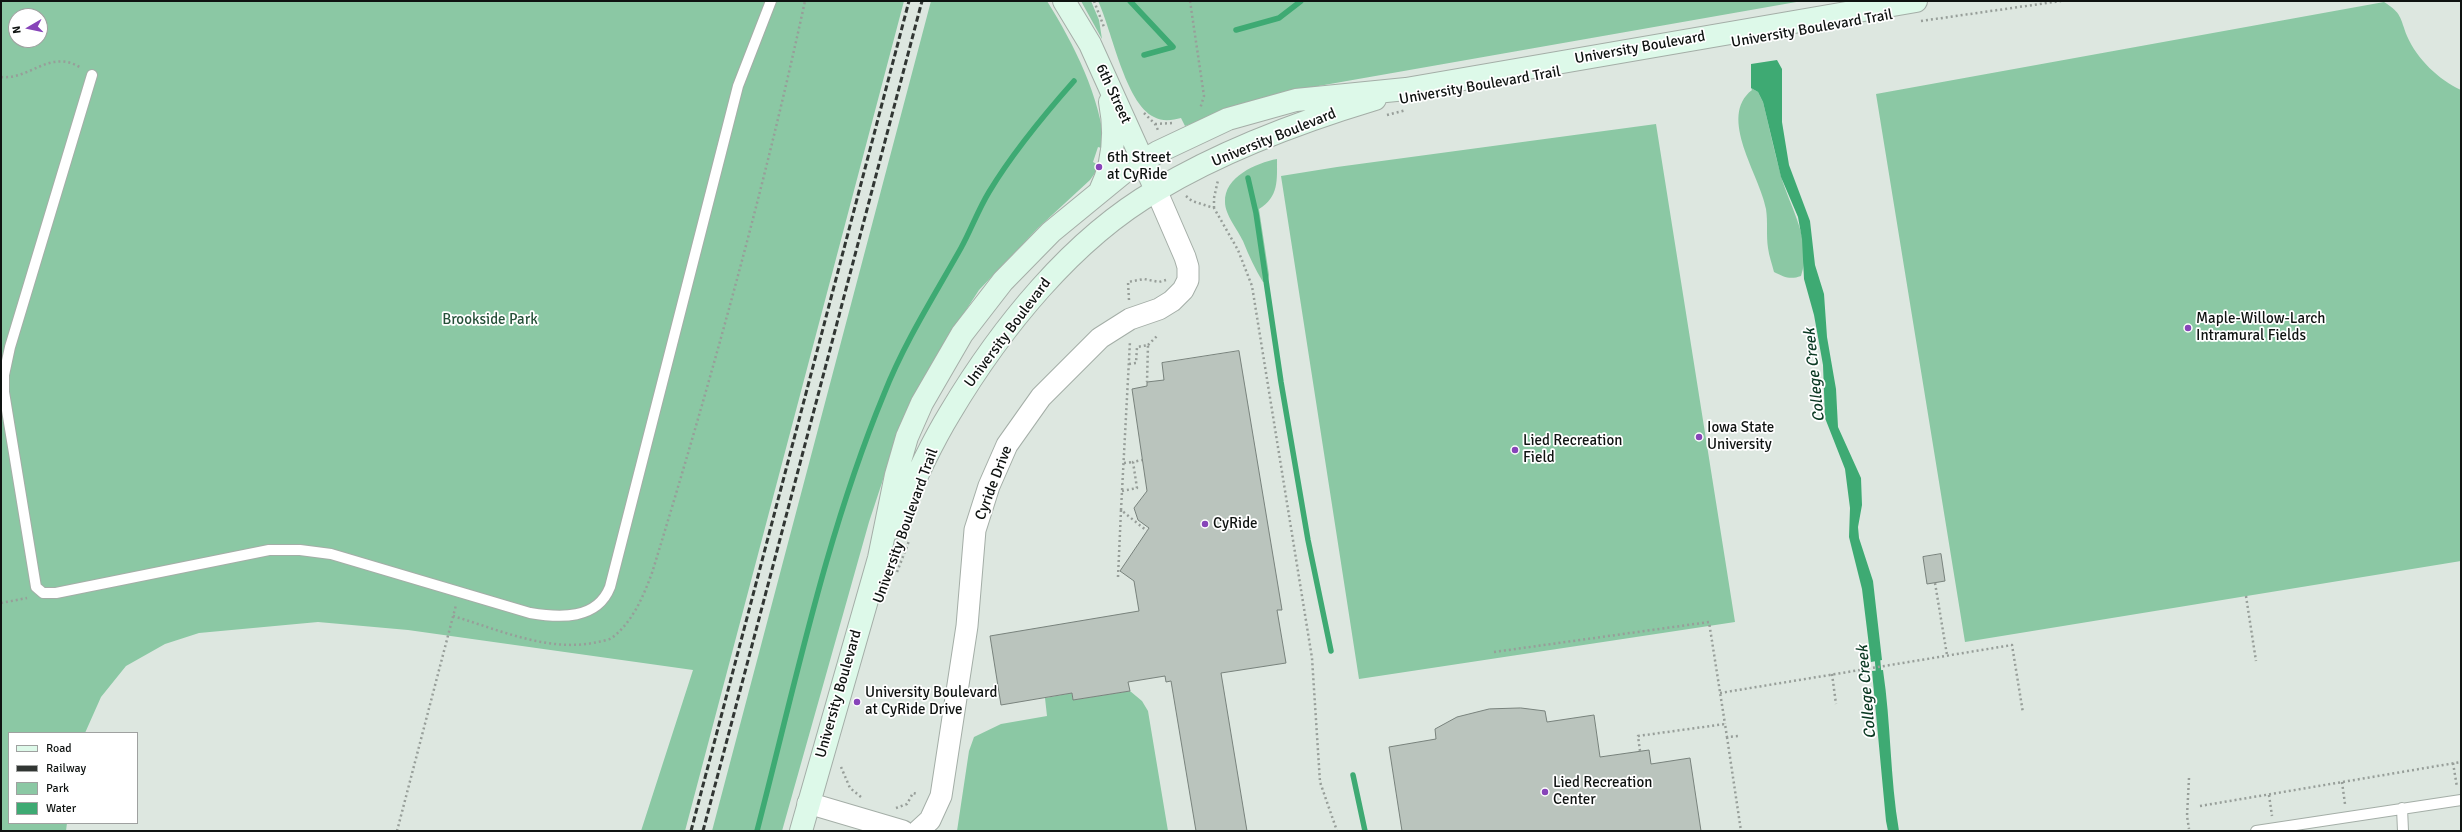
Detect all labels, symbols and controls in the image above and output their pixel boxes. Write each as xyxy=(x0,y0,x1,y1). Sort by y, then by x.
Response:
street label: University Boulevard Trail xyxy=(1730,6,1894,52)
north arrow xyxy=(8,8,48,48)
text: N xyxy=(10,25,24,35)
street label: University Boulevard xyxy=(1573,28,1707,68)
street label: 6th Street xyxy=(1091,61,1135,127)
street label: University Boulevard Trail xyxy=(1398,63,1562,109)
street label: University Boulevard xyxy=(1209,105,1339,171)
place label: 6th Street at CyRide xyxy=(1107,149,1171,184)
marker: 6th Street at CyRide xyxy=(1094,162,1104,172)
street label: University Boulevard xyxy=(961,275,1055,391)
place label: Maple-Willow-Larch Intramural Fields xyxy=(2196,310,2325,345)
park label: Brookside Park xyxy=(442,311,538,329)
marker: Maple-Willow-Larch Intramural Fields xyxy=(2183,323,2193,333)
water label: College Creek xyxy=(1801,327,1829,423)
place label: Iowa State University xyxy=(1707,419,1774,454)
place label: Lied Recreation Field xyxy=(1523,432,1622,467)
marker: Iowa State University xyxy=(1694,432,1704,442)
street label: Cyride Drive xyxy=(972,443,1016,523)
marker: Lied Recreation Field xyxy=(1510,445,1520,455)
street label: University Boulevard Trail xyxy=(870,446,942,606)
place label: CyRide xyxy=(1213,515,1258,533)
marker: CyRide xyxy=(1200,519,1210,529)
street label: University Boulevard xyxy=(812,628,866,760)
water label: College Creek xyxy=(1853,644,1881,740)
place label: University Boulevard at CyRide Drive xyxy=(865,684,997,719)
marker: University Boulevard at CyRide Drive xyxy=(852,697,862,707)
legend xyxy=(8,732,138,824)
text: Road xyxy=(46,741,72,756)
text: Railway xyxy=(46,761,86,776)
place label: Lied Recreation Center xyxy=(1553,774,1652,809)
text: Park xyxy=(46,781,69,796)
marker: Lied Recreation Center xyxy=(1540,787,1550,797)
text: Water xyxy=(46,801,76,816)

